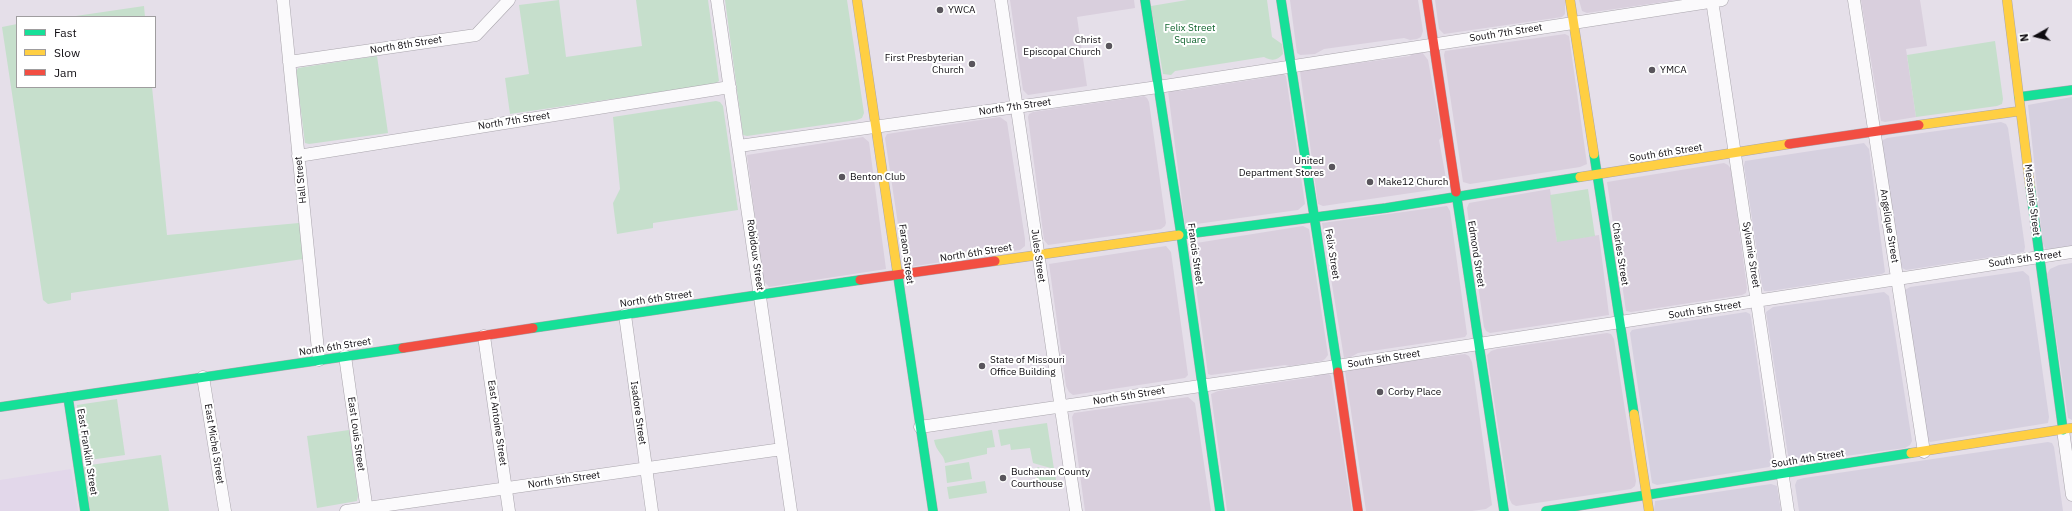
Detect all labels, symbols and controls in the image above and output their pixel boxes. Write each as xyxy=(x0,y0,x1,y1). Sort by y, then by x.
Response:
place label: YWCA xyxy=(948,4,976,16)
marker: YWCA xyxy=(935,5,945,15)
legend xyxy=(16,16,156,88)
north arrow xyxy=(2016,16,2056,56)
street label: South 7th Street xyxy=(1469,21,1543,45)
park label: Felix Street Square xyxy=(1165,22,1215,46)
text: Fast xyxy=(54,25,77,40)
street label: North 8th Street xyxy=(369,33,443,57)
text: N xyxy=(2017,33,2032,43)
place label: Christ Episcopal Church xyxy=(1023,34,1101,58)
marker: Christ Episcopal Church xyxy=(1104,41,1114,51)
text: Slow xyxy=(54,45,80,60)
place label: First Presbyterian Church xyxy=(885,52,964,76)
marker: First Presbyterian Church xyxy=(967,59,977,69)
place label: YMCA xyxy=(1660,64,1687,76)
text: Jam xyxy=(54,65,77,80)
marker: YMCA xyxy=(1647,65,1657,75)
street label: North 7th Street xyxy=(978,96,1052,118)
street label: North 7th Street xyxy=(477,109,551,133)
street label: South 6th Street xyxy=(1629,141,1703,165)
place label: United Department Stores xyxy=(1239,155,1324,178)
street label: Hall Street xyxy=(293,156,309,204)
marker: United Department Stores xyxy=(1327,162,1337,172)
street label: Messanie Street xyxy=(2022,163,2042,237)
place label: Benton Club xyxy=(850,171,905,183)
marker: Benton Club xyxy=(837,172,847,182)
place label: Make12 Church xyxy=(1378,176,1448,188)
marker: Make12 Church xyxy=(1365,177,1375,187)
street label: Angelique Street xyxy=(1877,188,1901,264)
street label: Robidoux Street xyxy=(744,218,766,292)
street label: Edmond Street xyxy=(1465,220,1487,288)
street label: Sylvanie Street xyxy=(1740,221,1762,289)
street label: Francis Street xyxy=(1185,222,1205,286)
street label: Charles Street xyxy=(1609,222,1631,286)
street label: Faraon Street xyxy=(896,223,916,285)
street label: Felix Street xyxy=(1322,228,1342,280)
street label: Jules Street xyxy=(1028,229,1048,283)
street label: North 6th Street xyxy=(939,241,1013,265)
street label: South 5th Street xyxy=(1988,248,2062,270)
street label: North 6th Street xyxy=(619,288,693,310)
street label: South 5th Street xyxy=(1668,298,1742,322)
street label: North 6th Street xyxy=(298,335,372,359)
street label: South 5th Street xyxy=(1347,347,1421,371)
place label: State of Missouri Office Building xyxy=(990,354,1065,378)
marker: State of Missouri Office Building xyxy=(977,361,987,371)
street label: East Antoine Street xyxy=(485,379,509,467)
street label: Isadore Street xyxy=(628,380,648,446)
street label: North 5th Street xyxy=(1092,384,1166,408)
place label: Corby Place xyxy=(1388,386,1441,398)
marker: Corby Place xyxy=(1375,387,1385,397)
street label: East Louis Street xyxy=(345,396,367,472)
street label: East Michel Street xyxy=(202,403,226,485)
street label: East Franklin Street xyxy=(74,408,100,496)
street label: South 4th Street xyxy=(1771,447,1845,471)
place label: Buchanan County Courthouse xyxy=(1011,466,1090,490)
street label: North 5th Street xyxy=(527,469,601,491)
marker: Buchanan County Courthouse xyxy=(998,473,1008,483)

